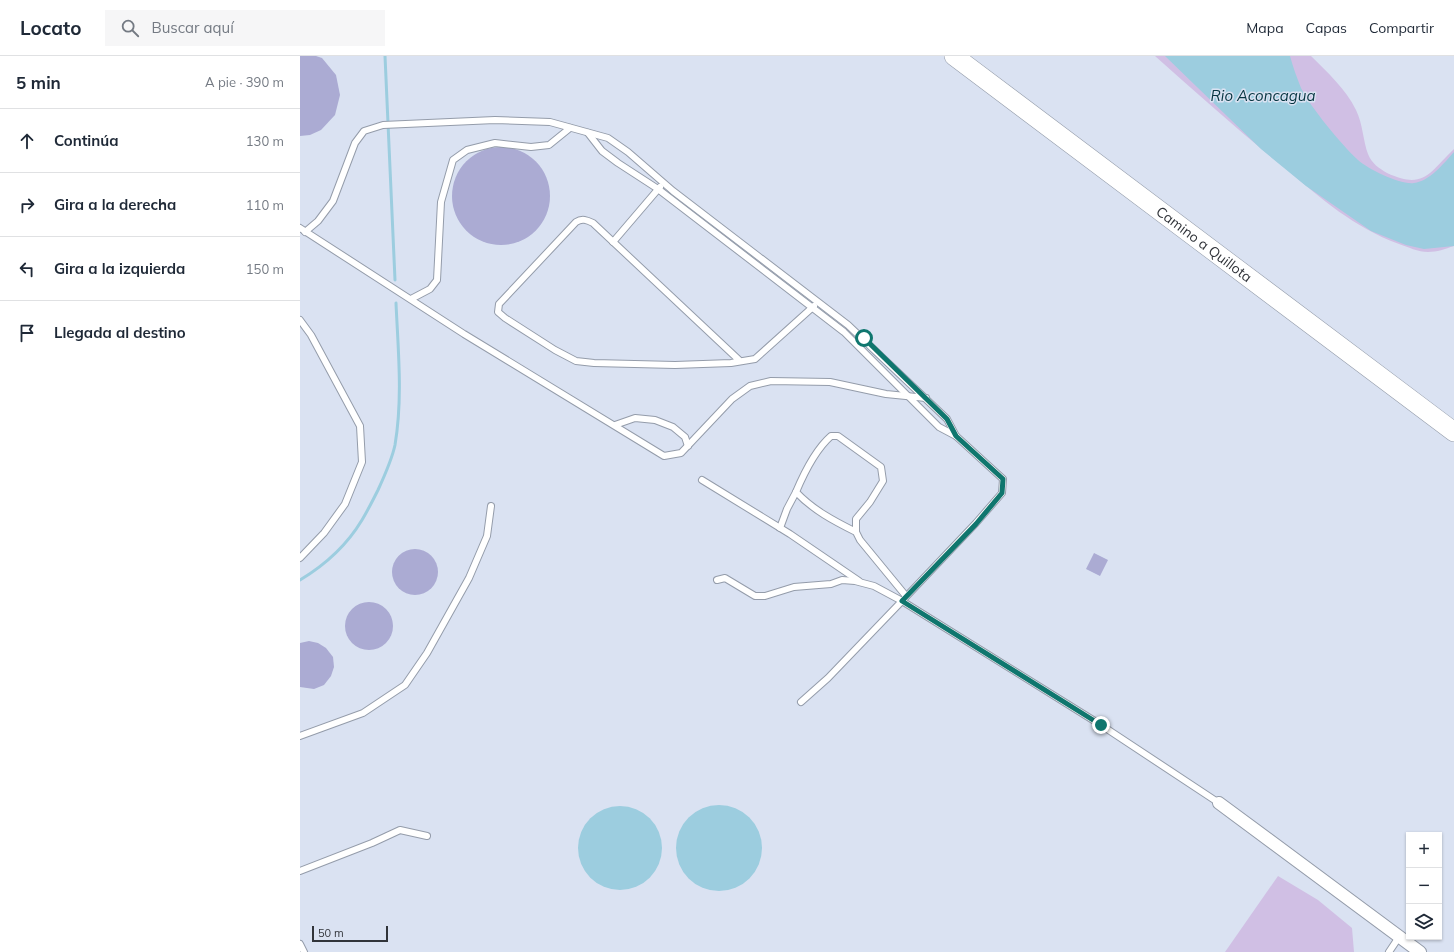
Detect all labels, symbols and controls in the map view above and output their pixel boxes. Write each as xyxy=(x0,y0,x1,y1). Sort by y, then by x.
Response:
search box xyxy=(105,10,385,46)
text: Locato xyxy=(20,16,81,40)
icon: search xyxy=(119,17,141,39)
text: Buscar aquí xyxy=(151,18,234,37)
text: Mapa xyxy=(1246,19,1284,37)
text: Capas xyxy=(1306,19,1347,37)
text: Compartir xyxy=(1369,19,1434,37)
text: 5 min xyxy=(16,72,61,93)
text: A pie · 390 m xyxy=(205,74,284,90)
water label: Rio Aconcagua xyxy=(1210,86,1316,105)
icon: ahead xyxy=(16,130,38,152)
text: Continúa xyxy=(54,131,119,150)
text: 130 m xyxy=(246,133,284,149)
icon: right xyxy=(16,194,38,216)
text: Gira a la derecha xyxy=(54,195,176,214)
text: 110 m xyxy=(246,197,284,213)
street label: Camino a Quillota xyxy=(1153,202,1256,286)
icon: left xyxy=(16,258,38,280)
text: Gira a la izquierda xyxy=(54,259,185,278)
text: 150 m xyxy=(246,261,284,277)
icon: arrive xyxy=(16,322,38,344)
text: Llegada al destino xyxy=(54,323,186,342)
route start xyxy=(855,329,873,347)
route end xyxy=(1092,716,1110,734)
map controls xyxy=(1406,832,1442,940)
button: + xyxy=(1406,832,1442,868)
button: − xyxy=(1406,868,1442,904)
button: layers xyxy=(1406,904,1442,940)
scale bar xyxy=(312,924,388,943)
text: 50 m xyxy=(318,926,344,940)

